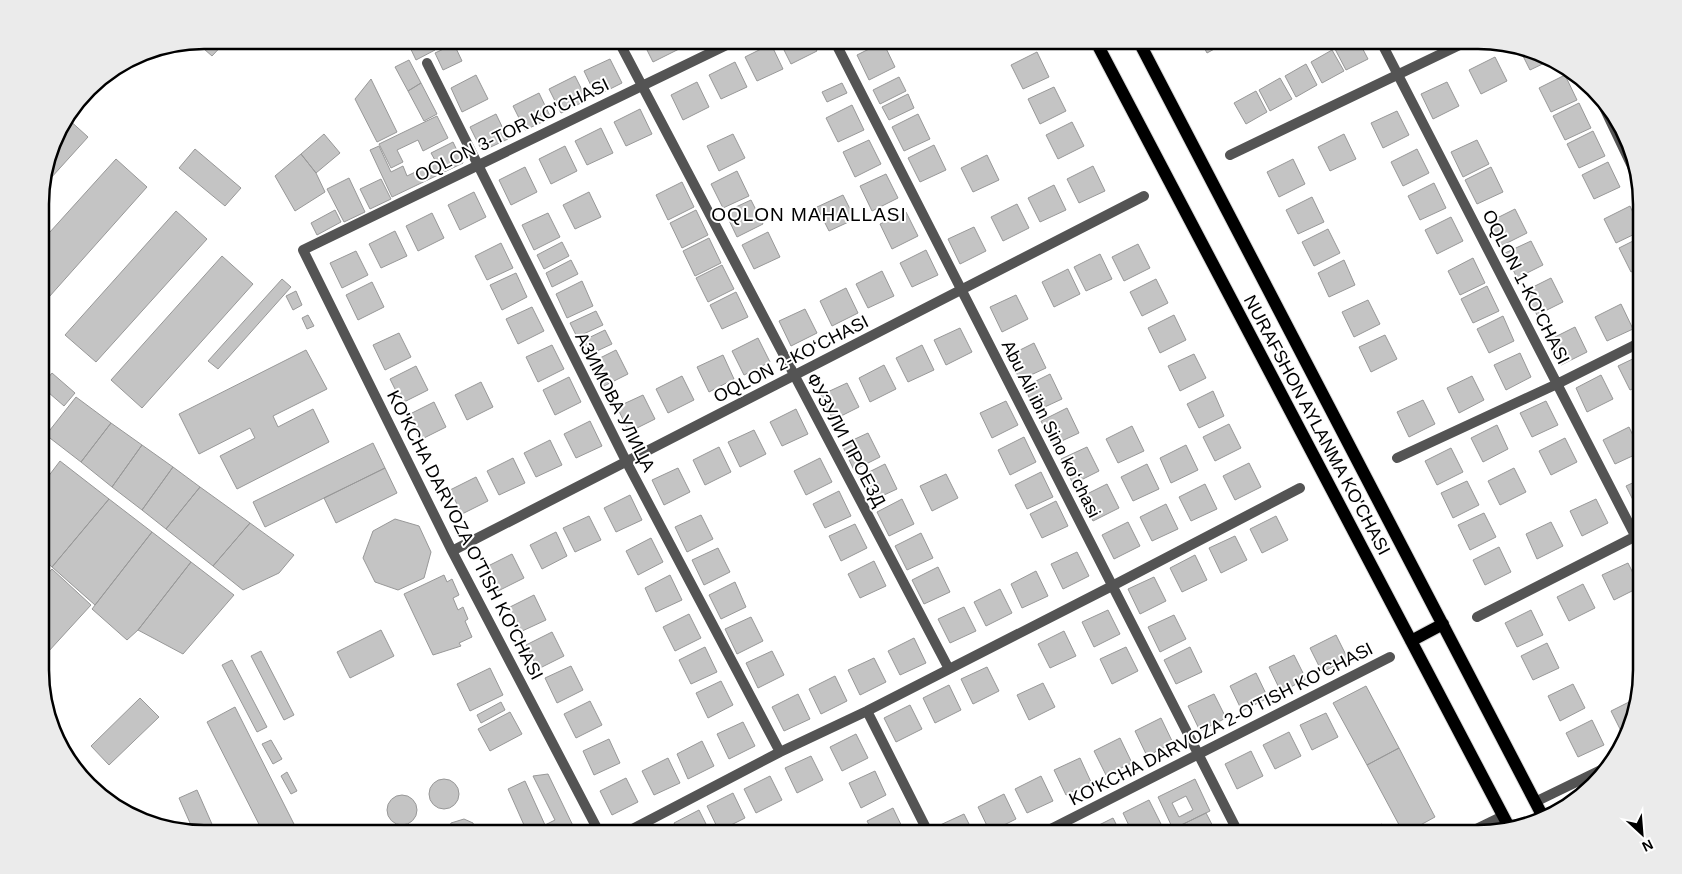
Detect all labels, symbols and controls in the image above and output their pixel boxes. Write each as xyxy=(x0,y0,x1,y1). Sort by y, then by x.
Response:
street label: OQLON 3-TOR KO'CHASI xyxy=(412,74,612,186)
district label: OQLON MAHALLASI xyxy=(711,204,907,225)
street label: OQLON 1-KO'CHASI xyxy=(1478,207,1574,367)
street label: NURAFSHON AYLANMA KO'CHASI xyxy=(1240,292,1394,558)
street label: OQLON 2-KO‘CHASI xyxy=(710,311,872,407)
street label: АЗИМОВА УЛИЦА xyxy=(571,329,659,475)
street label: Abu Ali ibn Sino koʻchasi xyxy=(998,337,1104,521)
street label: ФУЗУЛИ ПРОЕЗД xyxy=(802,370,890,510)
street label: KO'KCHA DARVOZA O'TISH KO'CHASI xyxy=(383,387,547,683)
street label: KO'KCHA DARVOZA 2-O'TISH KO'CHASI xyxy=(1066,638,1376,810)
north arrow xyxy=(1617,809,1667,859)
text: N xyxy=(1640,836,1656,855)

